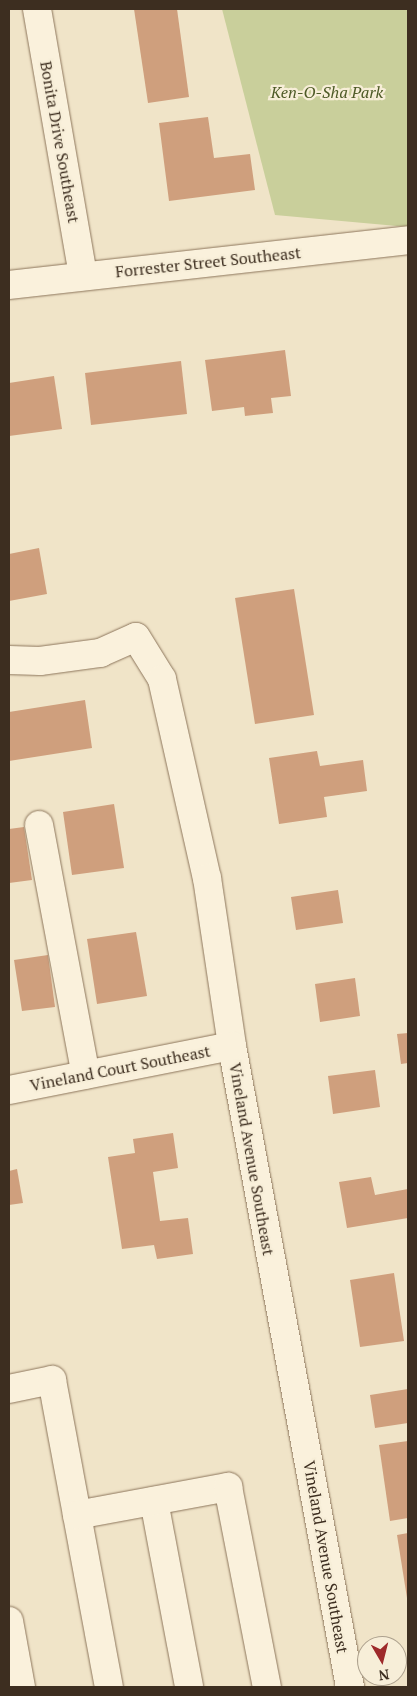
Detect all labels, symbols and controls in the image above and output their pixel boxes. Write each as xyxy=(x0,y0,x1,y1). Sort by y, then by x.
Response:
street label: Bonita Drive Southeast xyxy=(36,60,84,224)
park label: Ken-O-Sha Park xyxy=(271,82,383,102)
street label: Forrester Street Southeast xyxy=(114,243,302,281)
street label: Vineland Court Southeast xyxy=(28,1041,212,1095)
street label: Vineland Avenue Southeast xyxy=(226,1061,278,1257)
street label: Vineland Avenue Southeast xyxy=(300,1459,352,1655)
north arrow xyxy=(357,1636,407,1686)
text: N xyxy=(377,1665,391,1686)

